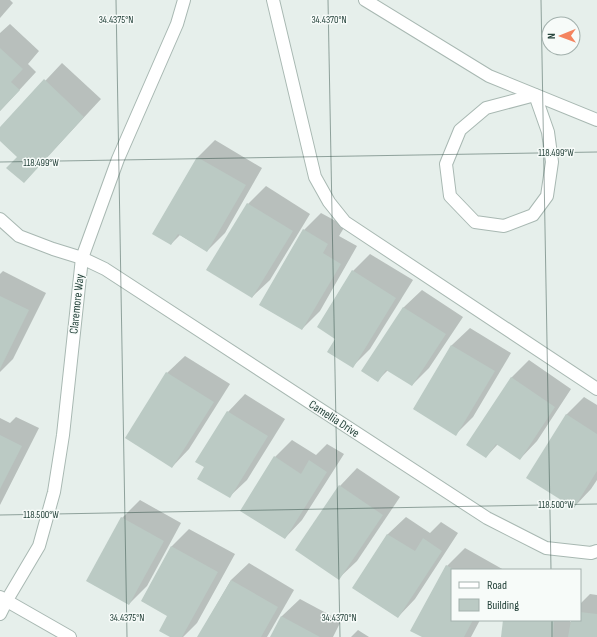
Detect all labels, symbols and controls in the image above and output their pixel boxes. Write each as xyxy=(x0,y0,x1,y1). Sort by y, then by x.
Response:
text: 34.4375°N xyxy=(99,14,133,26)
text: 34.4370°N xyxy=(311,14,347,26)
north arrow xyxy=(541,16,581,56)
text: N xyxy=(545,33,558,39)
text: 118.499°W xyxy=(538,147,574,159)
text: 118.499°W xyxy=(23,157,59,169)
street label: Claremore Way xyxy=(66,273,88,335)
street label: Camellia Drive xyxy=(306,397,362,441)
text: 118.500°W xyxy=(538,499,574,511)
text: 118.500°W xyxy=(23,509,59,521)
legend xyxy=(451,569,581,621)
text: Road xyxy=(487,578,507,593)
text: Building xyxy=(487,598,519,613)
text: 34.4375°N xyxy=(110,612,144,624)
text: 34.4370°N xyxy=(321,612,357,624)

